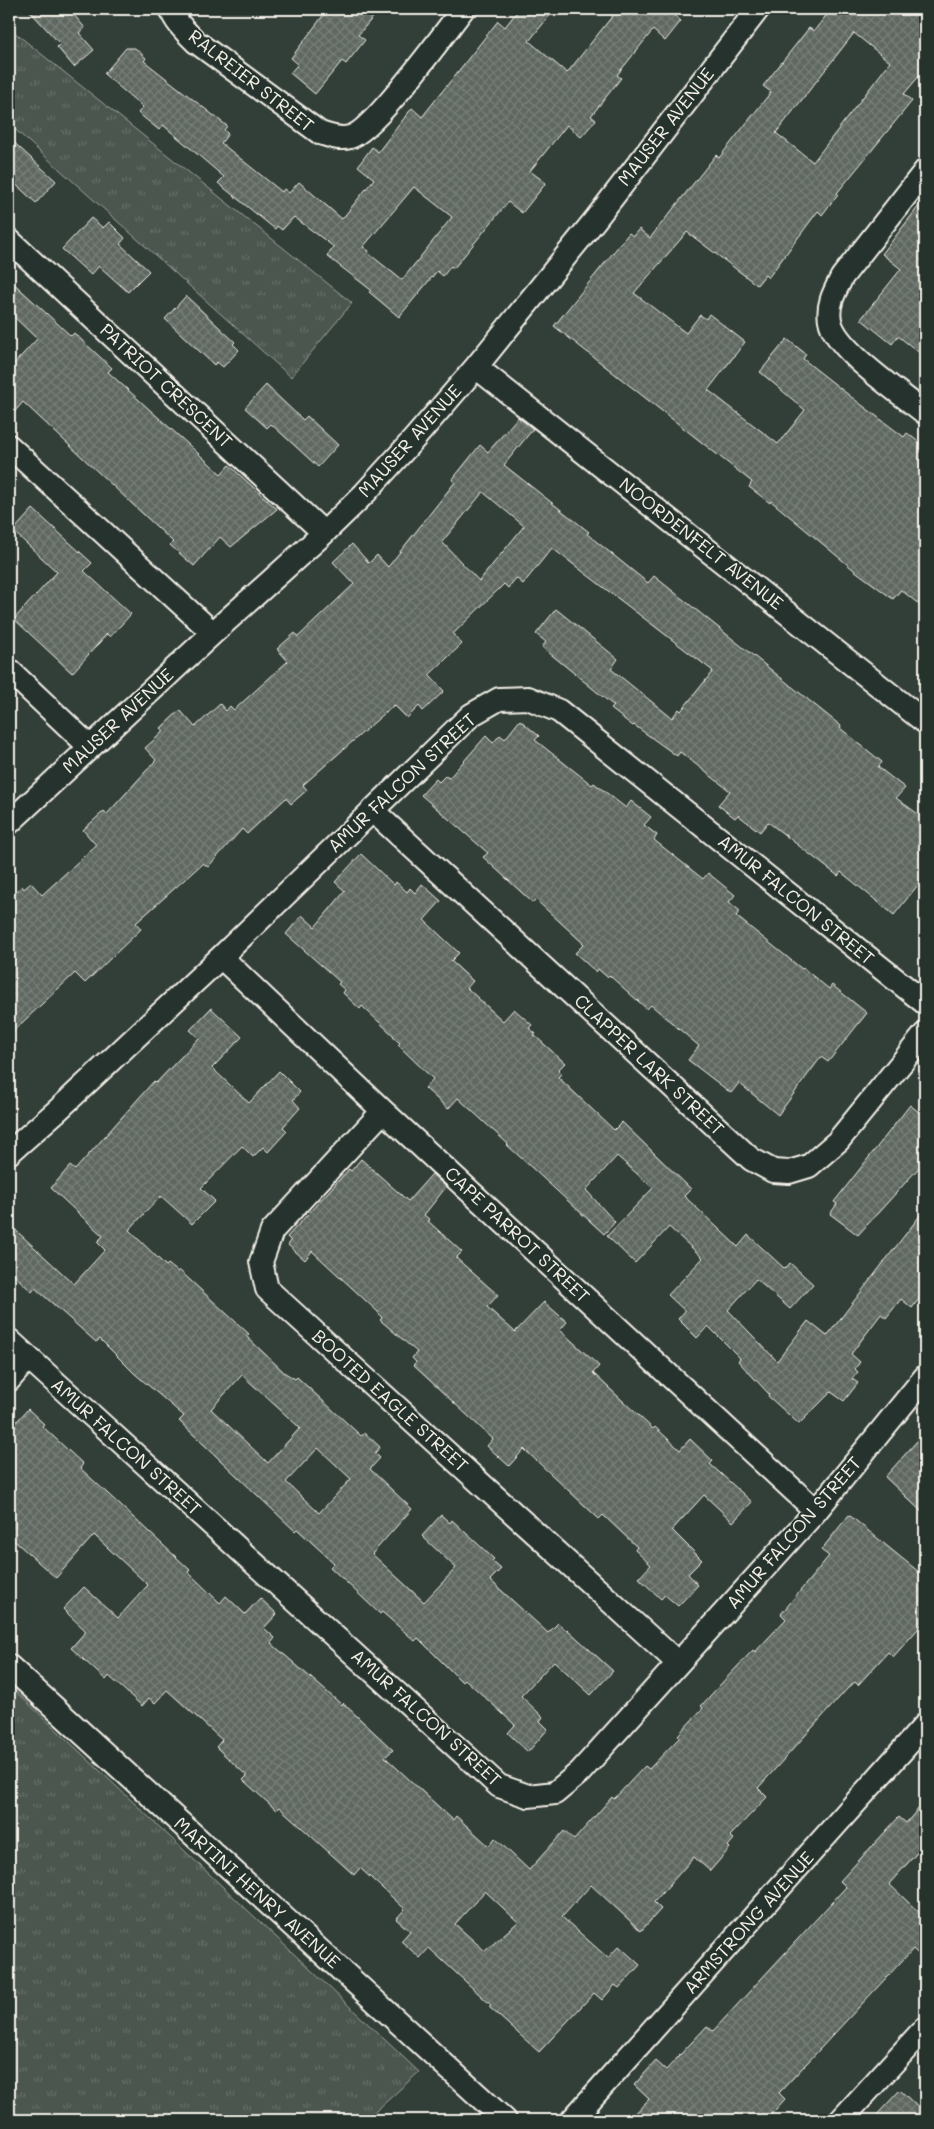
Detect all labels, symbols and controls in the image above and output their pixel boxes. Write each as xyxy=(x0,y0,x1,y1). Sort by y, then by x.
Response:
street label: RALREIER STREET xyxy=(184,24,319,137)
street label: MAUSER AVENUE xyxy=(611,62,719,190)
street label: PATRIOT CRESCENT xyxy=(95,318,238,453)
street label: MAUSER AVENUE xyxy=(352,379,466,502)
street label: NOORDENFELT AVENUE xyxy=(615,472,789,615)
street label: MAUSER AVENUE xyxy=(57,662,178,778)
street label: AMUR FALCON STREET xyxy=(322,707,481,857)
street label: AMUR FALCON STREET xyxy=(713,829,880,970)
street label: CLAPPER LARK STREET xyxy=(569,988,730,1140)
street label: CAPE PARROT STREET xyxy=(440,1161,595,1308)
street label: BOOTED EAGLE STREET xyxy=(308,1324,474,1477)
street label: AMUR FALCON STREET xyxy=(46,1372,207,1520)
street label: AMUR FALCON STREET xyxy=(720,1451,866,1614)
street label: AMUR FALCON STREET xyxy=(346,1643,507,1791)
street label: MARTINI HENRY AVENUE xyxy=(169,1811,346,1973)
street label: ARMSTRONG AVENUE xyxy=(678,1846,819,1999)

